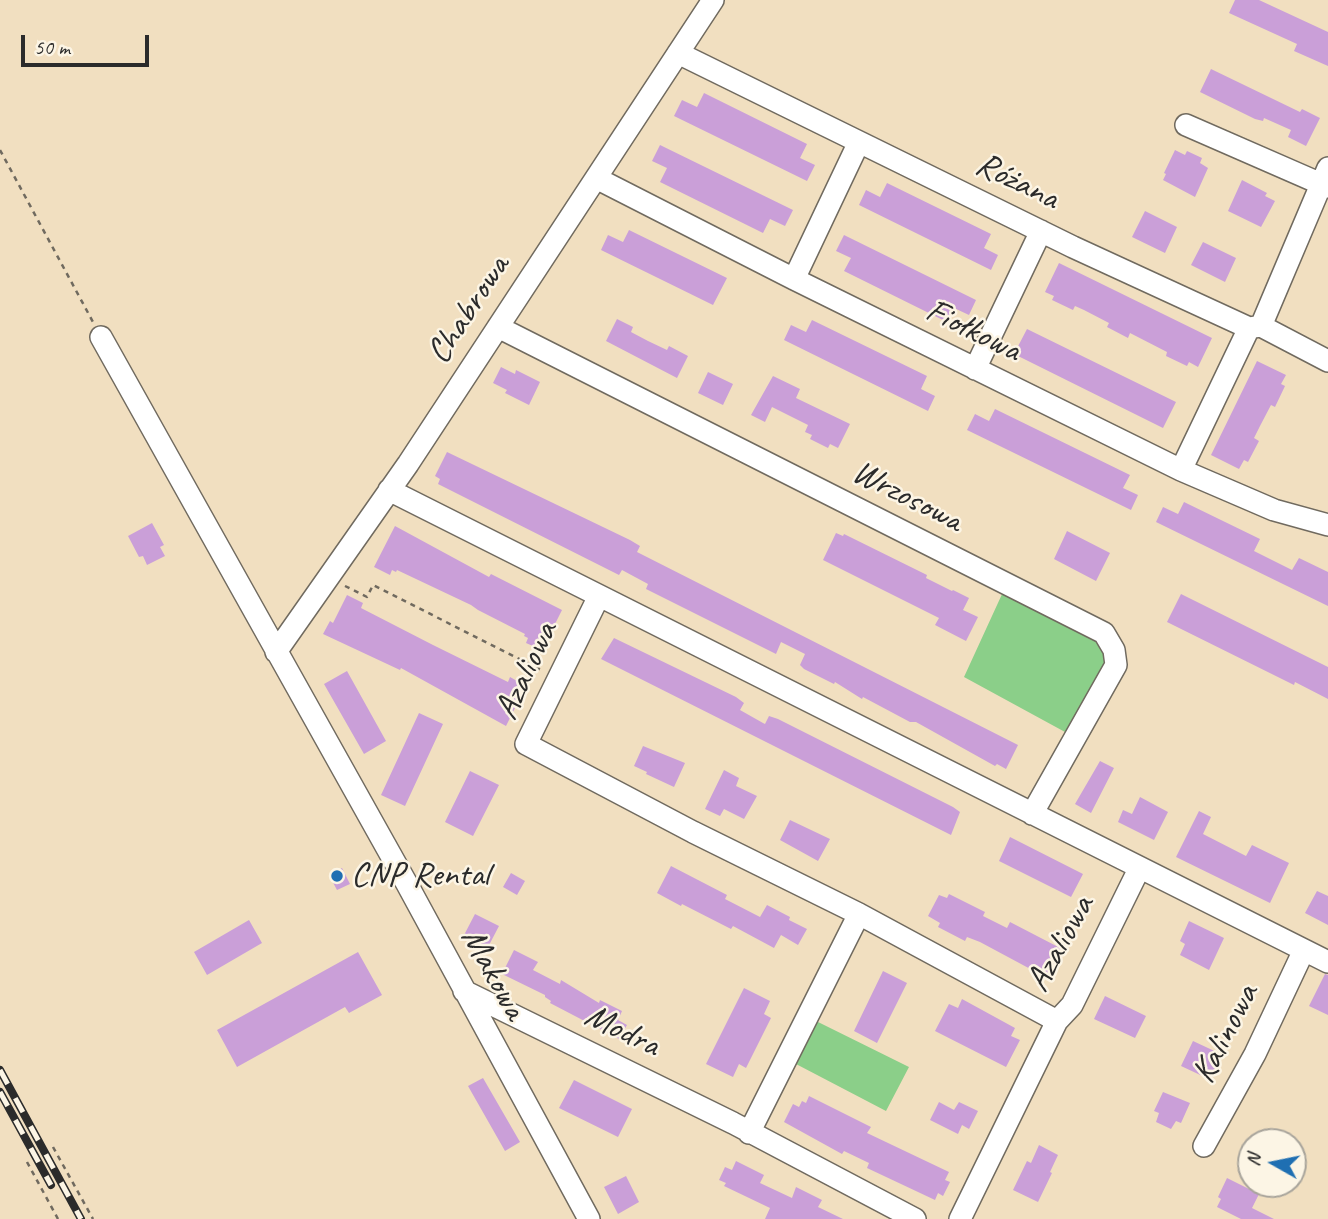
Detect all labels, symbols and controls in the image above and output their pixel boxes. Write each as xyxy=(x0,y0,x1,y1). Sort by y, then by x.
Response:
scale bar xyxy=(24,21,152,65)
text: 50 m xyxy=(34,34,70,60)
street label: Różana xyxy=(969,144,1065,220)
street label: Chabrowa xyxy=(419,248,519,372)
street label: Fiołkowa xyxy=(919,290,1027,372)
street label: Wrzosowa xyxy=(845,452,969,542)
street label: Azaliowa xyxy=(486,616,568,726)
place label: CNP Rental xyxy=(351,855,489,897)
marker: CNP Rental xyxy=(329,868,345,884)
street label: Azaliowa xyxy=(1018,889,1104,999)
street label: Makowa xyxy=(451,921,535,1027)
street label: Kalinowa xyxy=(1183,978,1269,1090)
street label: Modra xyxy=(578,995,666,1067)
north arrow xyxy=(1237,1128,1307,1198)
text: N xyxy=(1240,1152,1266,1168)

